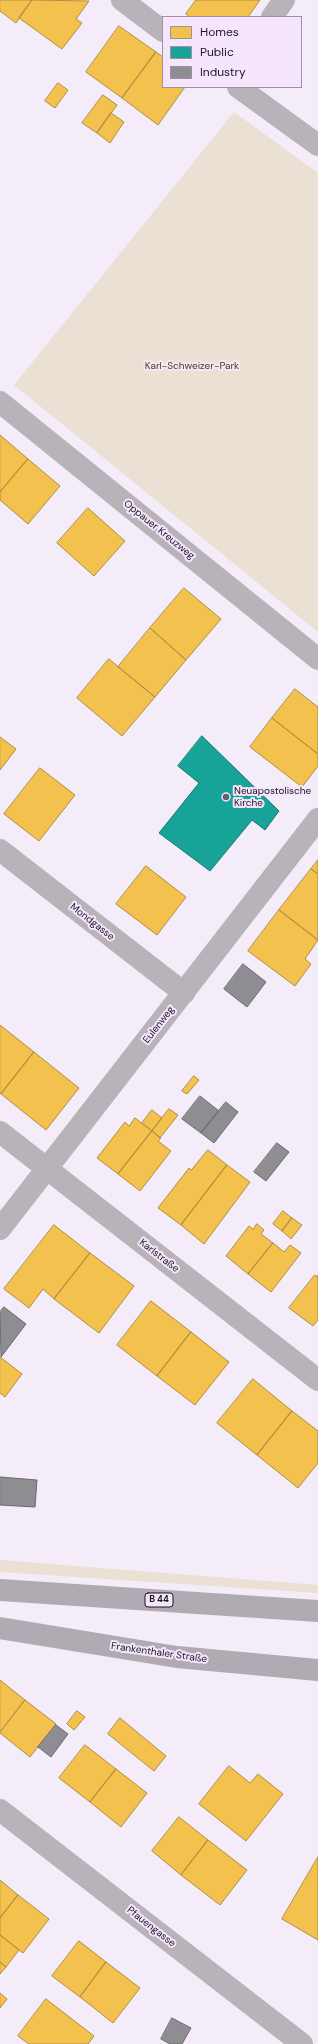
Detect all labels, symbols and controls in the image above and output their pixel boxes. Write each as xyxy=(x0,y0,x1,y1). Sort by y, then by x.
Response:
legend xyxy=(162,16,302,88)
text: Homes xyxy=(200,24,239,40)
text: Public xyxy=(200,44,234,60)
text: Industry xyxy=(200,64,246,80)
park label: Karl-Schweizer-Park xyxy=(145,360,239,372)
street label: Oppauer Kreuzweg xyxy=(121,498,197,562)
place label: Neuapostolische Kirche xyxy=(234,785,311,808)
marker: Neuapostolische Kirche xyxy=(221,792,231,802)
street label: Mondgasse xyxy=(67,901,117,943)
street label: Eulenweg xyxy=(141,1004,177,1046)
street label: Karlstraße xyxy=(137,1237,181,1275)
road number: B 44 xyxy=(145,1593,173,1607)
street label: Frankenthaler Straße xyxy=(110,1640,208,1666)
street label: Pfauengasse xyxy=(124,1904,178,1950)

